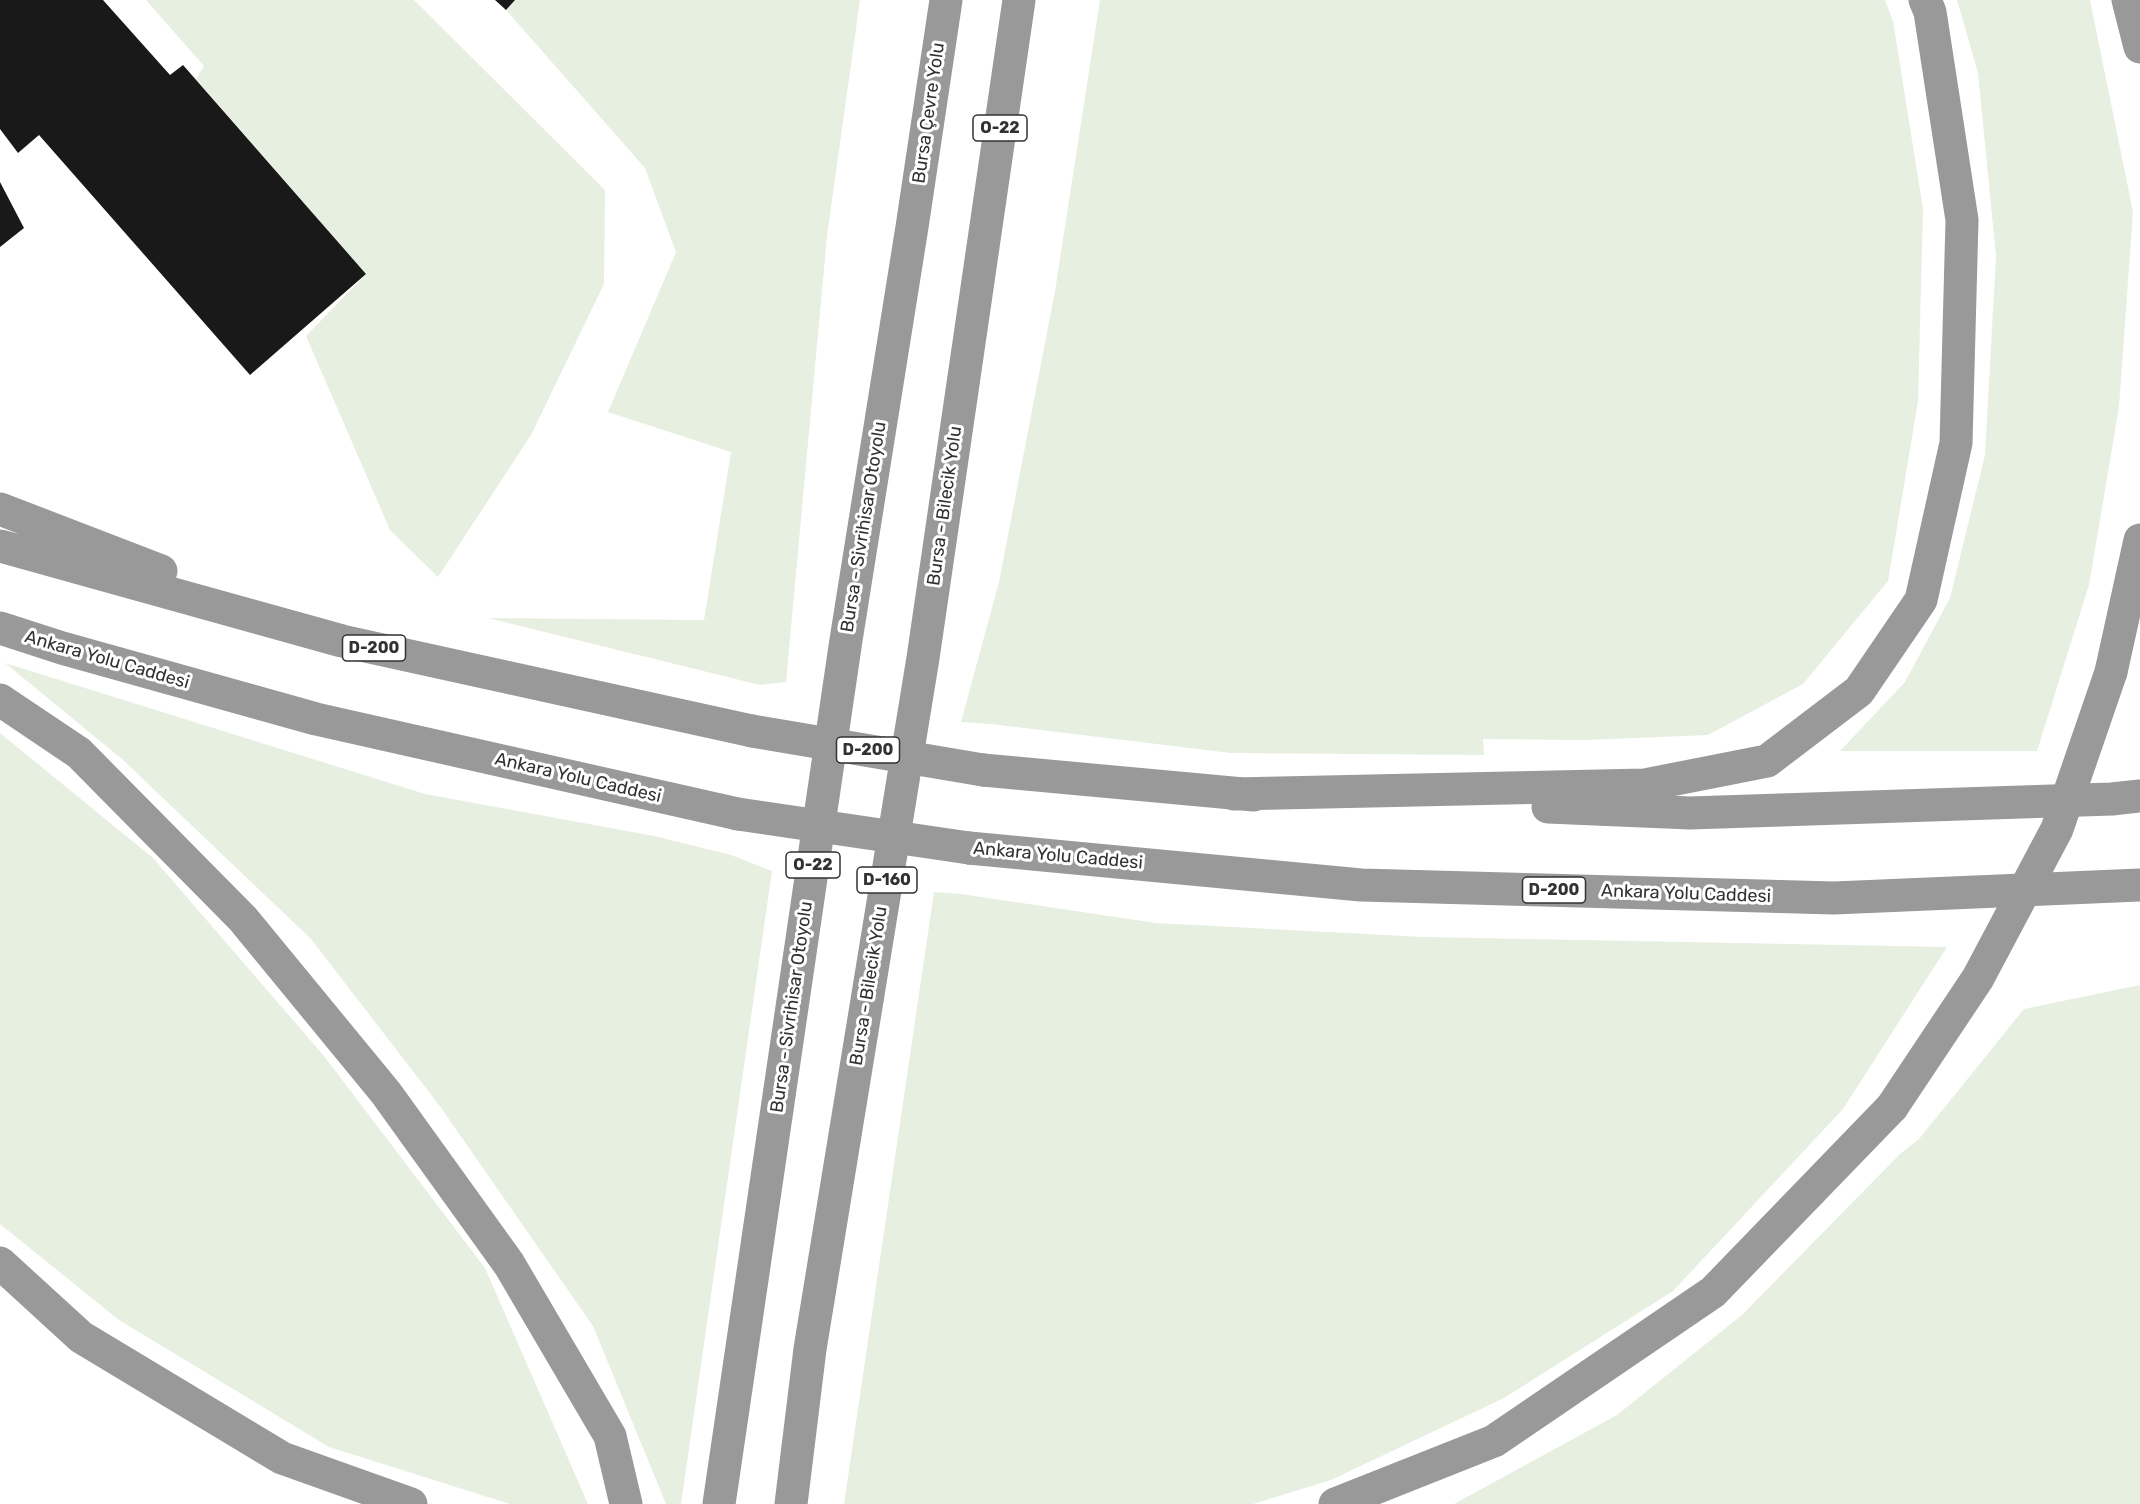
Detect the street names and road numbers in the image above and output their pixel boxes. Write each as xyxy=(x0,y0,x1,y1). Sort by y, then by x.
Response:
street label: Bursa Çevre Yolu xyxy=(908,41,950,185)
road number: O-22 xyxy=(973,115,1027,141)
street label: Bursa - Sivrihisar Otoyolu xyxy=(837,420,891,634)
street label: Bursa - Bilecik Yolu xyxy=(923,425,967,587)
street label: Ankara Yolu Caddesi xyxy=(22,626,192,694)
road number: D-200 xyxy=(342,635,406,661)
road number: D-200 xyxy=(836,737,900,763)
street label: Ankara Yolu Caddesi xyxy=(493,748,663,808)
street label: Ankara Yolu Caddesi xyxy=(972,838,1144,874)
road number: O-22 xyxy=(786,852,840,878)
road number: D-160 xyxy=(857,867,917,893)
road number: D-200 xyxy=(1522,877,1586,903)
street label: Ankara Yolu Caddesi xyxy=(1601,880,1771,908)
street label: Bursa - Sivrihisar Otoyolu xyxy=(766,900,818,1114)
street label: Bursa - Bilecik Yolu xyxy=(846,905,892,1067)

